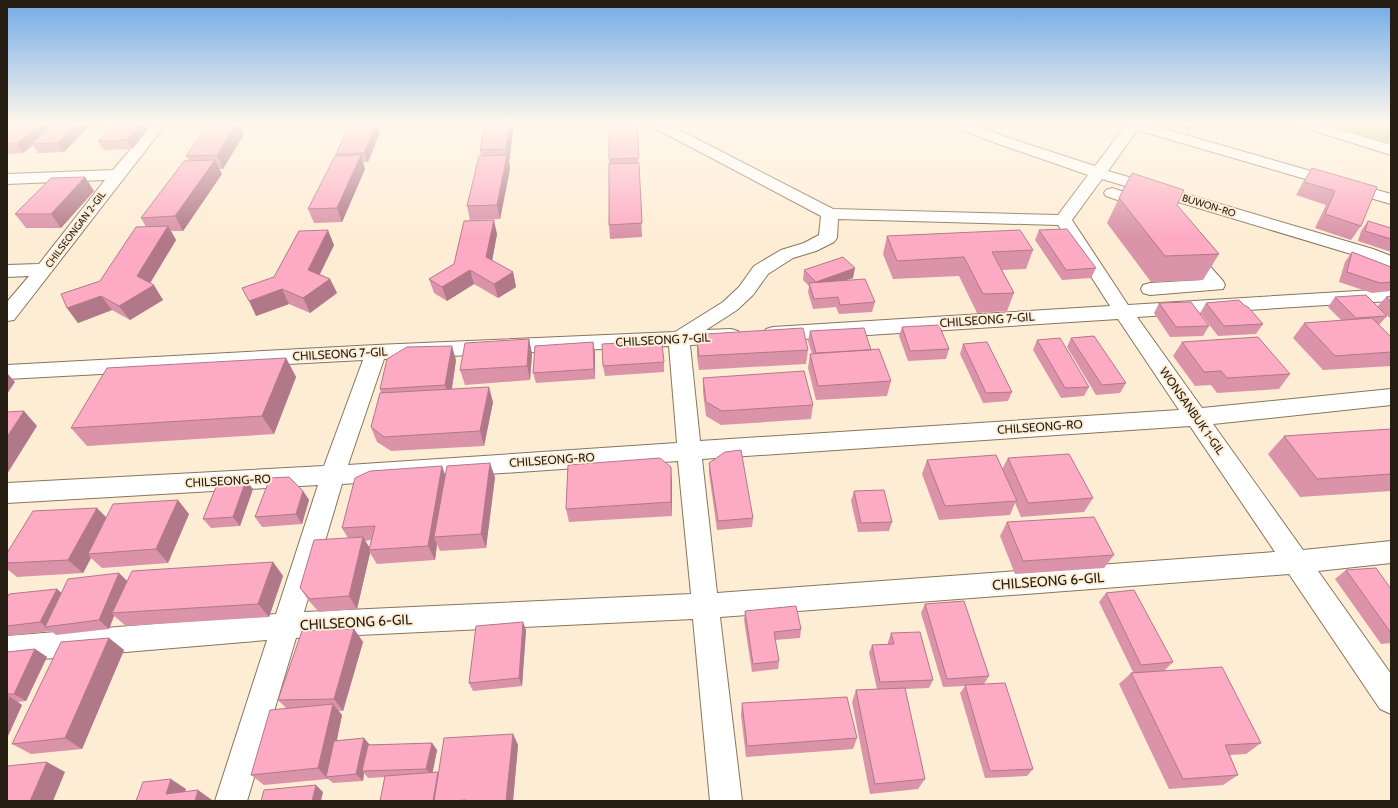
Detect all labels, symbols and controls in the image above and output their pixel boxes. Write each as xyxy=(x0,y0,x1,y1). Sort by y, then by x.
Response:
street label: CHILSEONGAN 2-GIL xyxy=(42,188,108,270)
street label: BUWON-RO xyxy=(1181,191,1237,220)
street label: CHILSEONG 7-GIL xyxy=(939,309,1035,330)
street label: CHILSEONG 7-GIL xyxy=(615,330,711,349)
street label: CHILSEONG 7-GIL xyxy=(292,344,388,363)
street label: WONSANBUK 1-GIL xyxy=(1157,364,1228,457)
street label: CHILSEONG-RO xyxy=(997,416,1083,437)
street label: CHILSEONG-RO xyxy=(509,449,595,470)
street label: CHILSEONG-RO xyxy=(185,471,271,490)
street label: CHILSEONG 6-GIL xyxy=(992,568,1104,594)
street label: CHILSEONG 6-GIL xyxy=(300,610,412,634)

